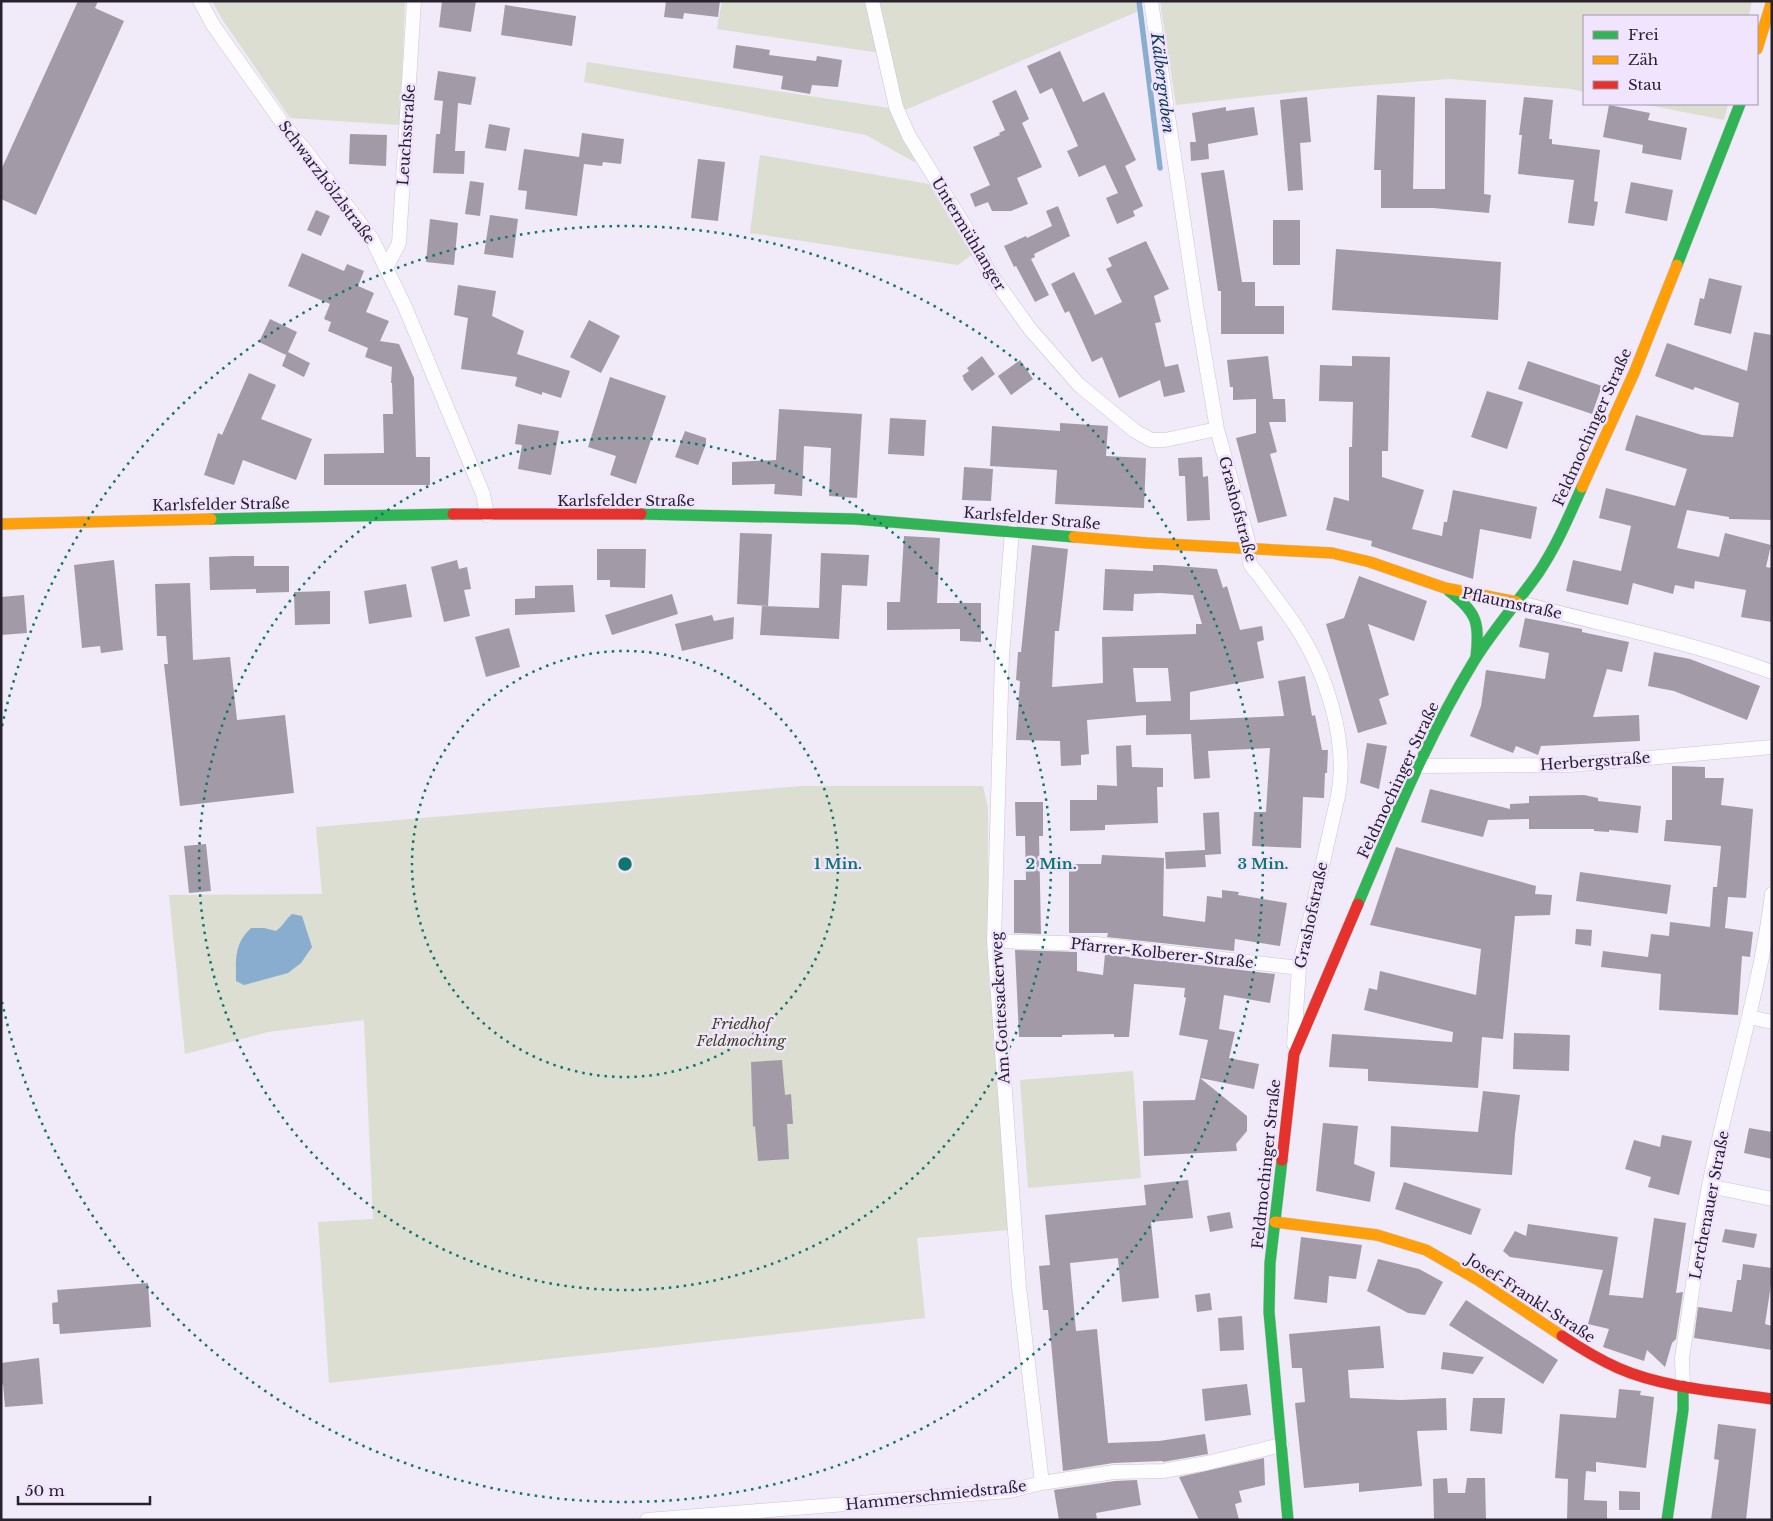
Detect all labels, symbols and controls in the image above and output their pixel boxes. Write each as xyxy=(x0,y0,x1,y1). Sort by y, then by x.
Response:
legend xyxy=(1583,15,1758,105)
text: Frei xyxy=(1628,25,1659,44)
water label: Kälbergraben xyxy=(1147,31,1179,134)
text: Zäh xyxy=(1628,50,1658,69)
text: Stau xyxy=(1628,75,1662,94)
street label: Leuchsstraße xyxy=(393,84,419,186)
street label: Schwarzhölzlstraße xyxy=(275,117,379,247)
street label: Untermühlanger xyxy=(928,174,1011,295)
street label: Feldmochinger Straße xyxy=(1549,345,1635,509)
street label: Grashofstraße xyxy=(1215,454,1261,564)
street label: Karlsfelder Straße xyxy=(557,491,695,510)
street label: Karlsfelder Straße xyxy=(152,493,290,515)
street label: Karlsfelder Straße xyxy=(963,503,1101,533)
street label: Pflaumstraße xyxy=(1460,583,1564,623)
street label: Feldmochinger Straße xyxy=(1353,699,1443,861)
street label: Herbergstraße xyxy=(1539,748,1651,774)
text: 1 Min. xyxy=(814,854,862,873)
text: 2 Min. xyxy=(1025,854,1077,873)
text: 3 Min. xyxy=(1238,854,1289,873)
centre of rings xyxy=(616,855,634,873)
street label: Grashofstraße xyxy=(1290,860,1332,970)
street label: Am Gottesackerweg xyxy=(986,930,1014,1086)
street label: Pfarrer-Kolberer-Straße xyxy=(1069,934,1255,972)
park label: Friedhof Feldmoching xyxy=(696,1014,786,1050)
street label: Feldmochinger Straße xyxy=(1248,1078,1284,1250)
street label: Lerchenauer Straße xyxy=(1685,1129,1733,1281)
street label: Josef-Frankl-Straße xyxy=(1461,1248,1599,1347)
scale bar xyxy=(18,1474,150,1506)
street label: Hammerschmiedstraße xyxy=(844,1476,1028,1514)
text: 50 m xyxy=(25,1481,65,1500)

